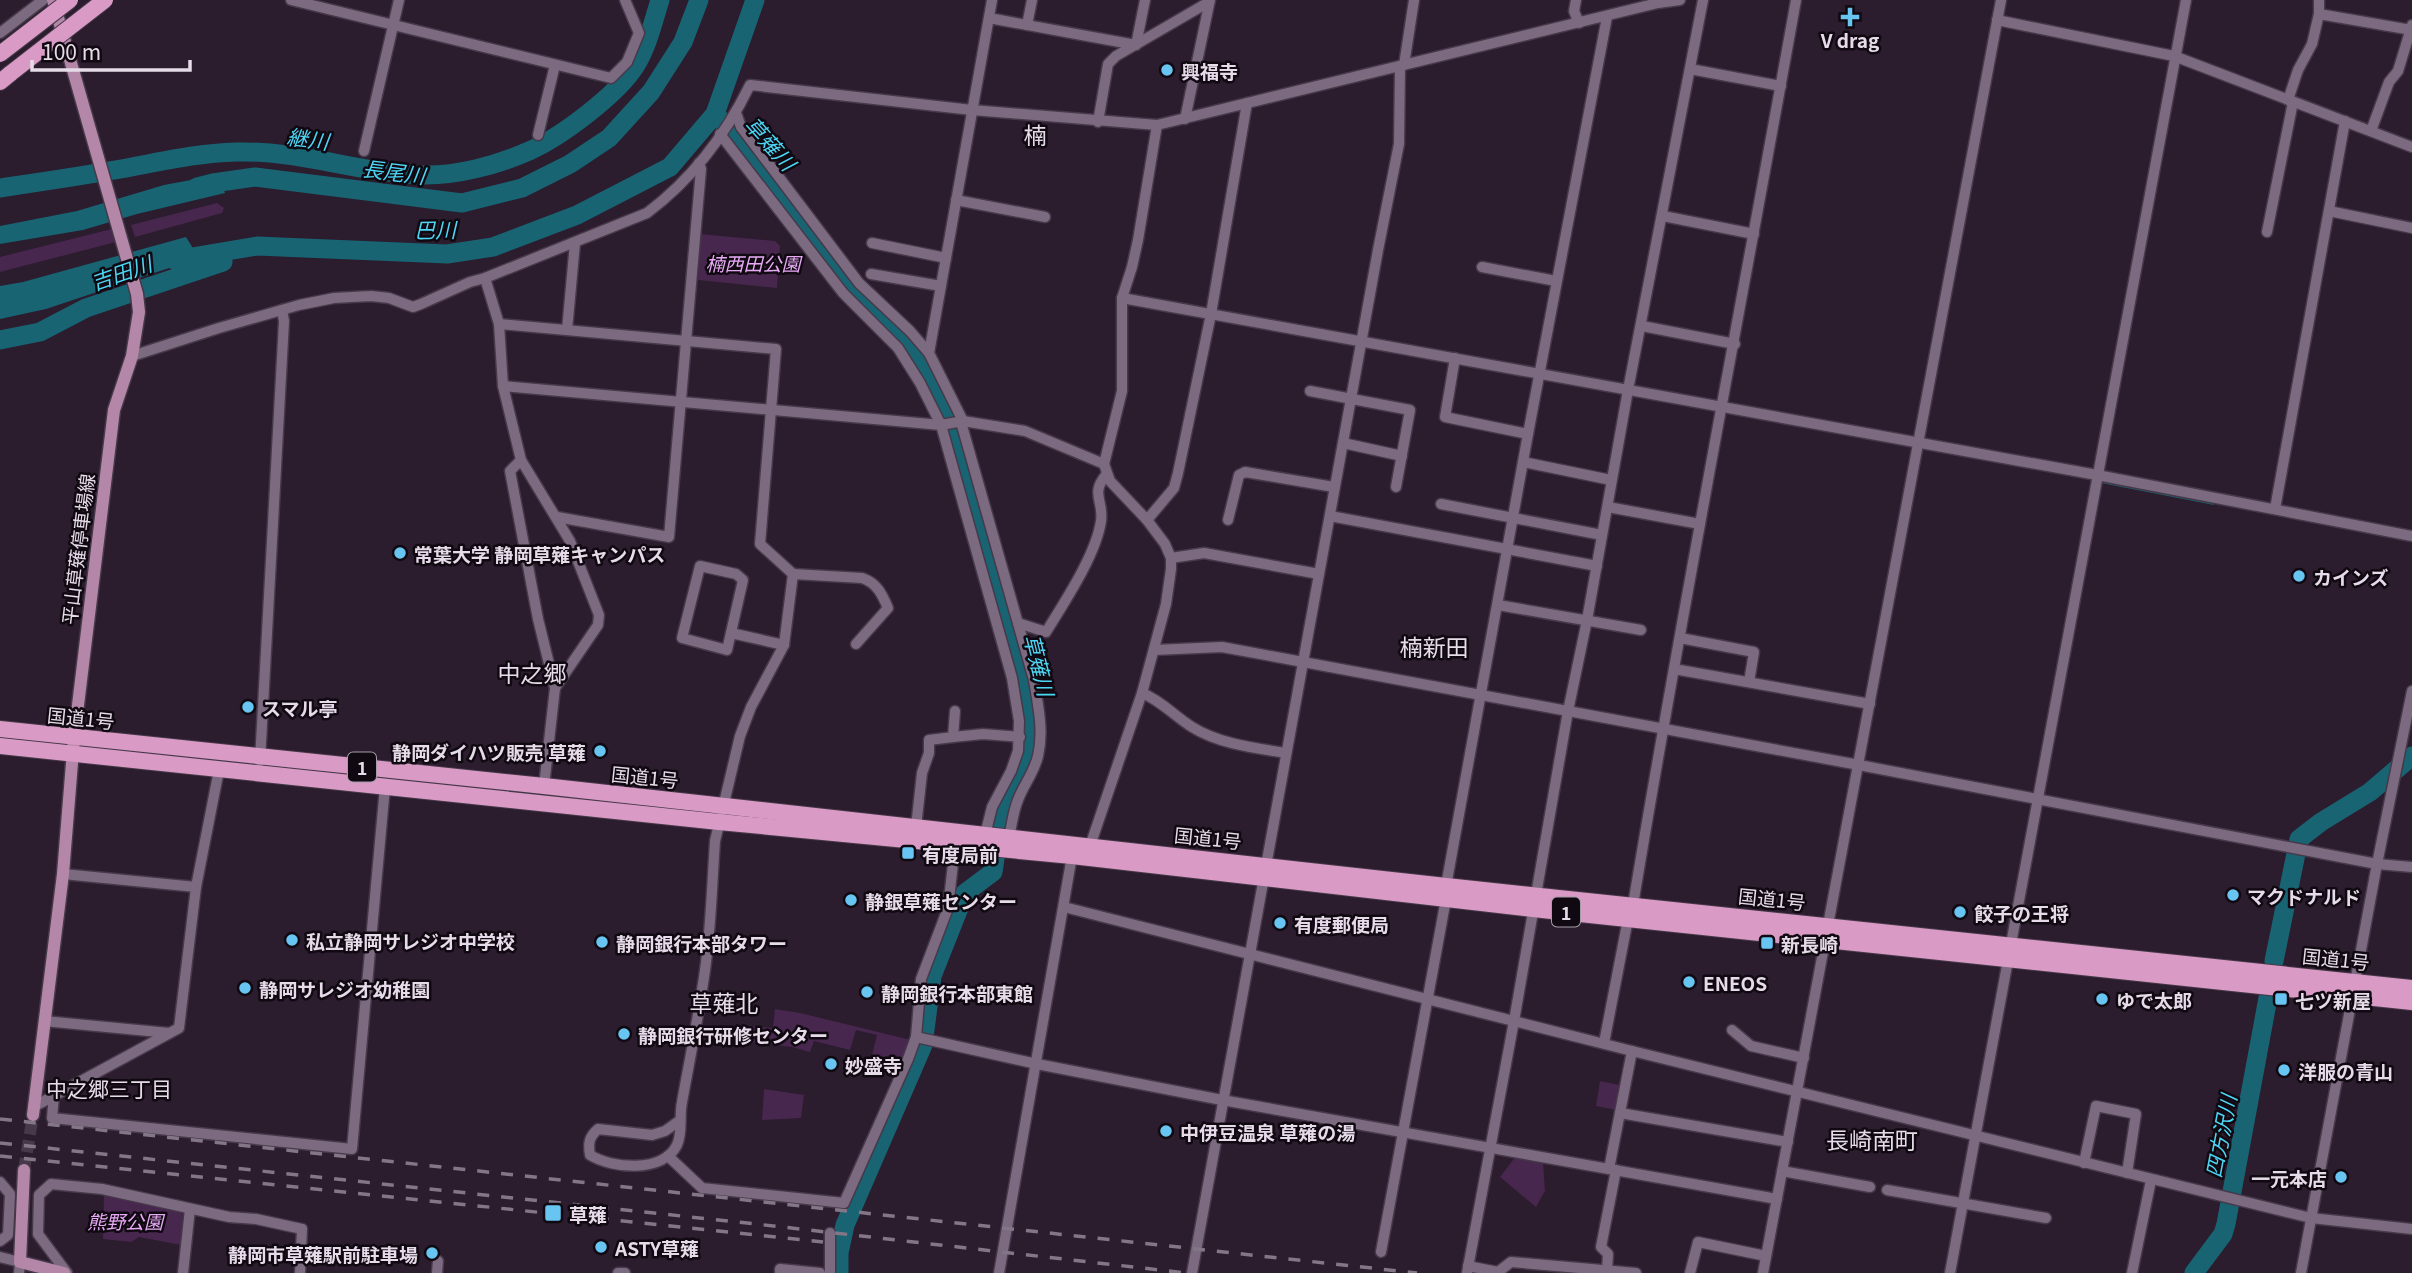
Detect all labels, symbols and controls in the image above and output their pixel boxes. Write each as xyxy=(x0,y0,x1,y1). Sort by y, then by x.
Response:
marker: V drag xyxy=(1842,9,1858,25)
place label: V drag xyxy=(1820,26,1880,53)
scale bar xyxy=(32,28,189,72)
text: 100 m xyxy=(42,36,101,66)
place label: 興福寺 xyxy=(1181,57,1238,84)
marker: 興福寺 xyxy=(1159,62,1175,78)
water label: 草薙川 xyxy=(739,110,805,178)
district label: 楠 xyxy=(1024,117,1047,151)
water label: 継川 xyxy=(285,121,333,156)
water label: 長尾川 xyxy=(361,152,429,190)
water label: 巴川 xyxy=(414,214,458,244)
water label: 吉田川 xyxy=(86,247,158,296)
park label: 楠西田公園 xyxy=(705,249,803,276)
street label: 平山草薙停車場線 xyxy=(54,472,100,626)
place label: 常葉大学 静岡草薙キャンパス xyxy=(414,540,665,567)
marker: 常葉大学 静岡草薙キャンパス xyxy=(392,545,408,561)
place label: カインズ xyxy=(2313,563,2389,590)
marker: カインズ xyxy=(2291,568,2307,584)
district label: 楠新田 xyxy=(1400,629,1469,663)
water label: 草薙川 xyxy=(1018,631,1063,701)
district label: 中之郷 xyxy=(498,655,567,689)
place label: スマル亭 xyxy=(262,694,337,721)
marker: スマル亭 xyxy=(240,699,256,715)
street label: 国道1号 xyxy=(46,700,116,734)
place label: 静岡ダイハツ販売 草薙 xyxy=(392,738,586,765)
marker: 静岡ダイハツ販売 草薙 xyxy=(592,743,608,759)
road number: 1 xyxy=(348,752,376,782)
street label: 国道1号 xyxy=(610,759,680,793)
street label: 国道1号 xyxy=(1173,820,1243,854)
place label: 有度局前 xyxy=(922,840,998,867)
marker: 有度局前 xyxy=(900,845,916,861)
street label: 国道1号 xyxy=(1737,881,1807,915)
place label: マクドナルド xyxy=(2247,882,2361,909)
place label: 静銀草薙センター xyxy=(865,887,1017,914)
marker: マクドナルド xyxy=(2225,887,2241,903)
marker: 静銀草薙センター xyxy=(843,892,859,908)
road number: 1 xyxy=(1552,897,1580,926)
place label: 餃子の王将 xyxy=(1974,899,2069,926)
marker: 餃子の王将 xyxy=(1952,904,1968,920)
place label: 有度郵便局 xyxy=(1294,910,1389,937)
marker: 有度郵便局 xyxy=(1272,915,1288,931)
place label: 私立静岡サレジオ中学校 xyxy=(306,927,515,954)
place label: 静岡銀行本部タワー xyxy=(616,929,787,956)
place label: 新長崎 xyxy=(1781,930,1838,957)
marker: 私立静岡サレジオ中学校 xyxy=(284,932,300,948)
marker: 静岡銀行本部タワー xyxy=(594,934,610,950)
marker: 新長崎 xyxy=(1759,935,1775,951)
street label: 国道1号 xyxy=(2301,941,2371,975)
place label: ENEOS xyxy=(1703,969,1767,996)
marker: ENEOS xyxy=(1681,974,1697,990)
place label: 静岡サレジオ幼稚園 xyxy=(259,975,430,1002)
place label: 静岡銀行本部東館 xyxy=(881,979,1033,1006)
marker: 静岡サレジオ幼稚園 xyxy=(237,980,253,996)
marker: 静岡銀行本部東館 xyxy=(859,984,875,1000)
district label: 草薙北 xyxy=(690,985,759,1019)
place label: ゆで太郎 xyxy=(2116,986,2192,1013)
place label: 七ツ新屋 xyxy=(2295,986,2371,1013)
marker: ゆで太郎 xyxy=(2094,991,2110,1007)
marker: 七ツ新屋 xyxy=(2273,991,2289,1007)
place label: 静岡銀行研修センター xyxy=(638,1021,828,1048)
marker: 静岡銀行研修センター xyxy=(616,1026,632,1042)
place label: 妙盛寺 xyxy=(845,1051,902,1078)
marker: 妙盛寺 xyxy=(823,1056,839,1072)
place label: 洋服の青山 xyxy=(2298,1057,2393,1084)
marker: 洋服の青山 xyxy=(2276,1062,2292,1078)
district label: 中之郷三丁目 xyxy=(46,1073,172,1103)
water label: 四方沢川 xyxy=(2197,1090,2243,1180)
place label: 中伊豆温泉 草薙の湯 xyxy=(1180,1118,1355,1145)
district label: 長崎南町 xyxy=(1826,1122,1918,1156)
marker: 中伊豆温泉 草薙の湯 xyxy=(1158,1123,1174,1139)
place label: 一元本店 xyxy=(2251,1164,2327,1191)
marker: 一元本店 xyxy=(2333,1169,2349,1185)
place label: 草薙 xyxy=(569,1200,607,1227)
marker: 草薙 xyxy=(543,1203,563,1223)
park label: 熊野公園 xyxy=(87,1207,166,1234)
place label: ASTY草薙 xyxy=(614,1234,699,1261)
marker: ASTY草薙 xyxy=(593,1239,609,1255)
place label: 静岡市草薙駅前駐車場 xyxy=(228,1240,418,1267)
marker: 静岡市草薙駅前駐車場 xyxy=(424,1245,440,1261)

